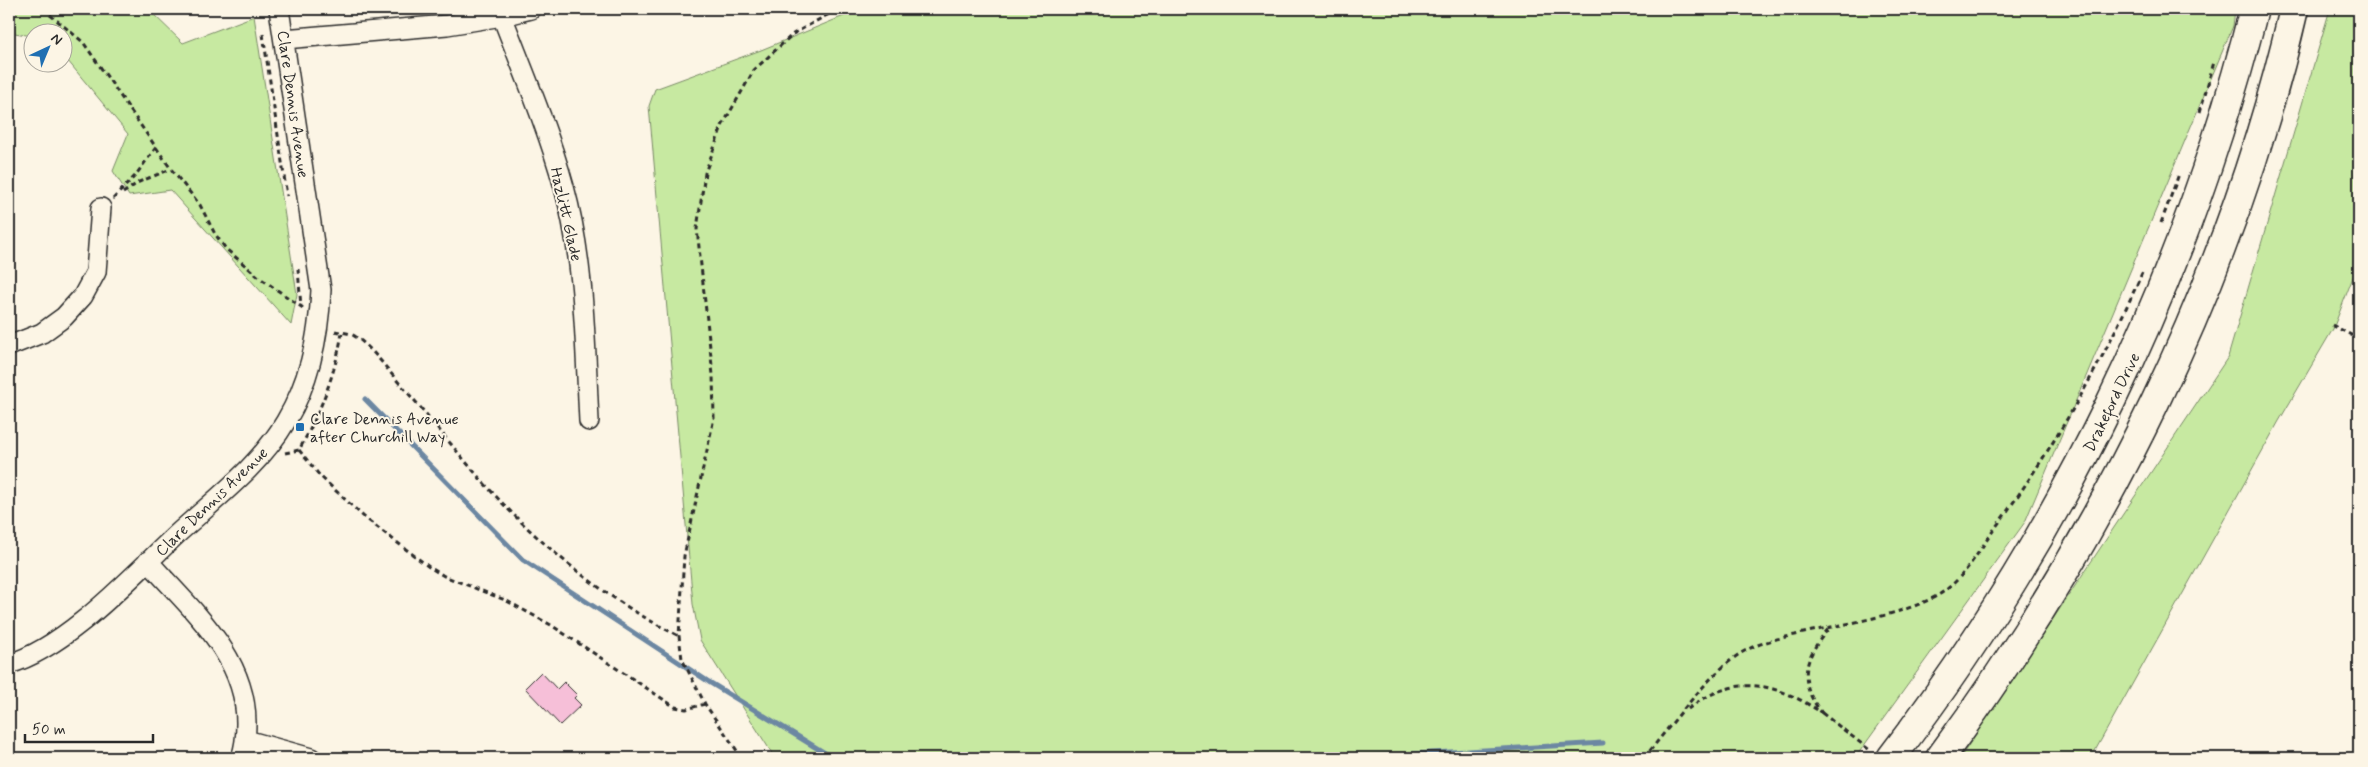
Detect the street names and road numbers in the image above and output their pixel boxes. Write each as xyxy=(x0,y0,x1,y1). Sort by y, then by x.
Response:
street label: Clare Dennis Avenue xyxy=(272,29,313,179)
street label: Hazlitt Glade xyxy=(545,165,587,263)
street label: Drakeford Drive xyxy=(2079,349,2147,457)
street label: Clare Dennis Avenue xyxy=(151,443,273,561)

